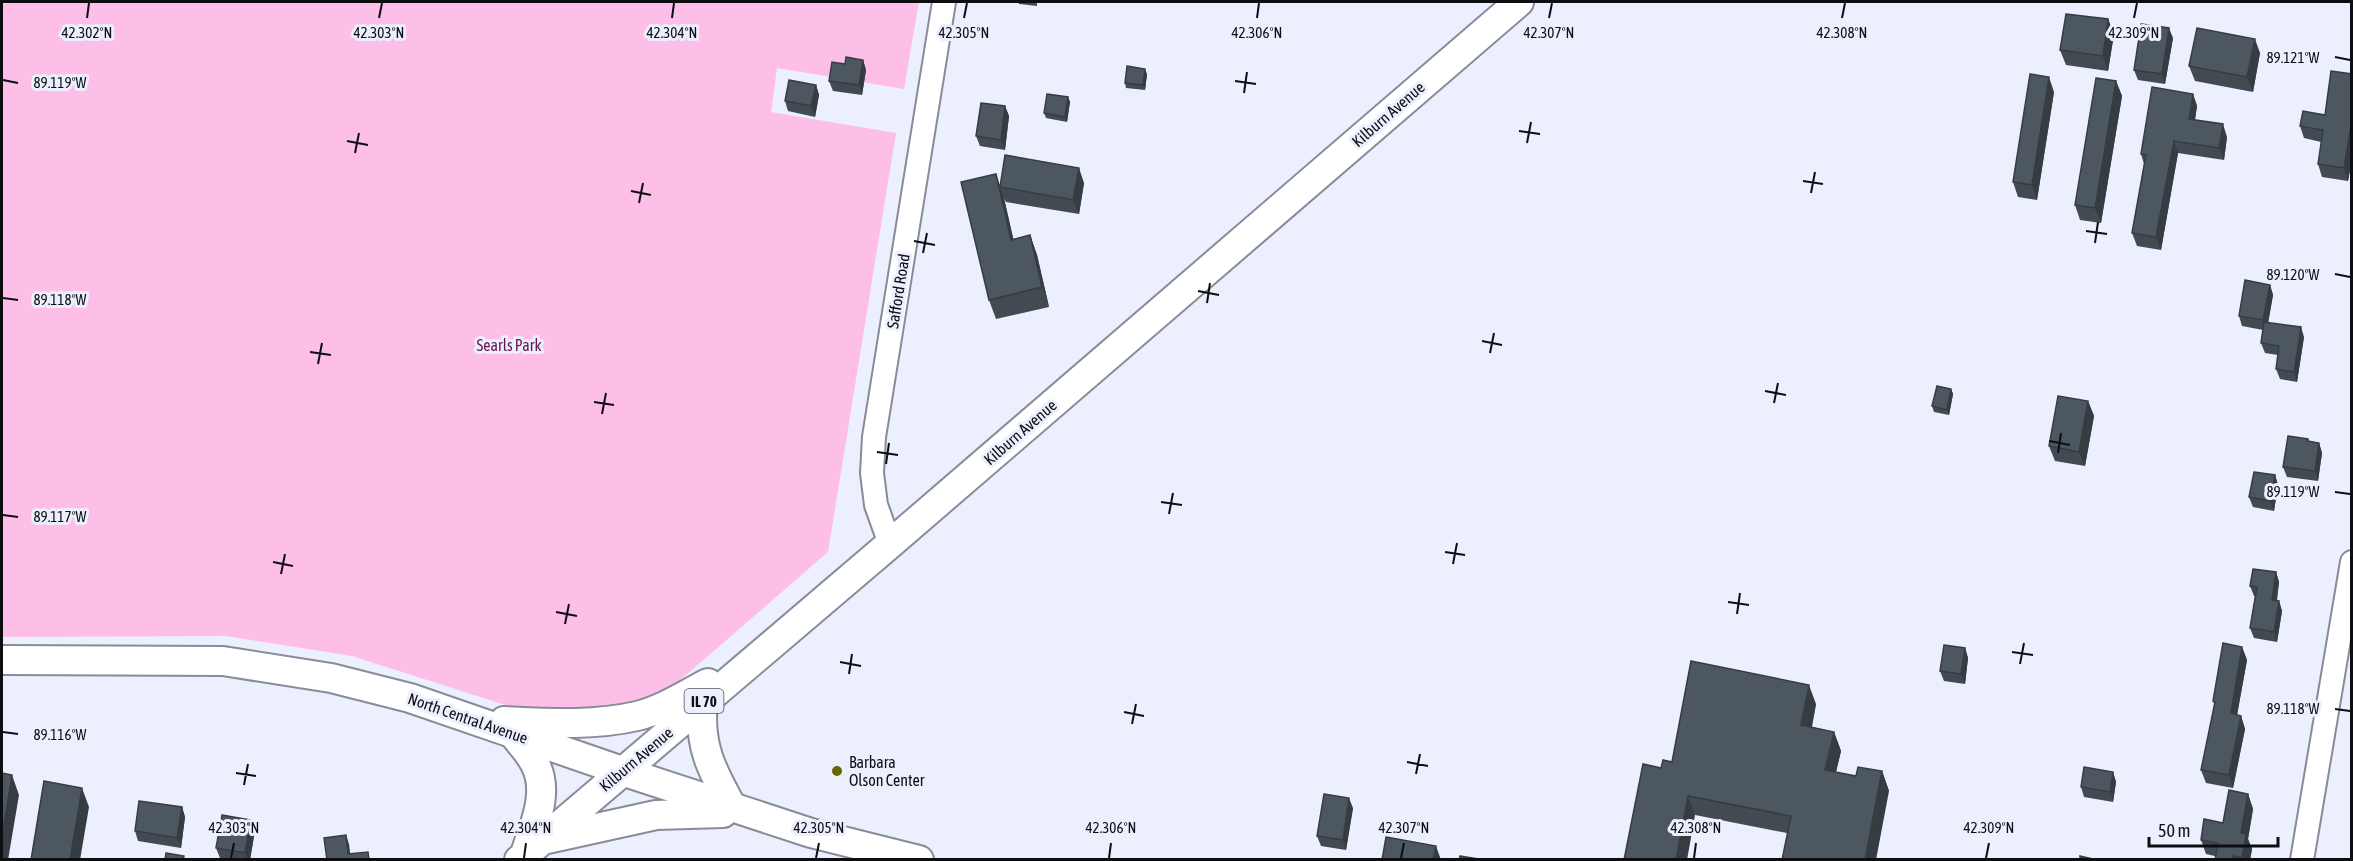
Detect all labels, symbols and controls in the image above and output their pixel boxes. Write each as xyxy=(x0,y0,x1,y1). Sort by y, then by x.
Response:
text: 42.302°N xyxy=(62,24,112,41)
text: 42.303°N xyxy=(354,24,404,41)
text: 42.304°N xyxy=(647,24,697,41)
text: 42.305°N xyxy=(939,24,989,41)
text: 42.306°N xyxy=(1232,24,1282,41)
text: 42.307°N xyxy=(1524,24,1574,41)
text: 42.308°N xyxy=(1817,24,1867,41)
text: 42.309°N xyxy=(2109,24,2159,41)
text: 89.121°W xyxy=(2267,49,2320,66)
text: 89.119°W xyxy=(34,74,87,91)
street label: Kilburn Avenue xyxy=(1348,78,1428,150)
street label: Safford Road xyxy=(883,252,913,330)
text: 89.120°W xyxy=(2267,266,2320,283)
text: 89.118°W xyxy=(34,291,87,308)
park label: Searls Park xyxy=(477,336,541,354)
street label: Kilburn Avenue xyxy=(980,396,1060,468)
text: 89.119°W xyxy=(2267,483,2320,500)
text: 89.117°W xyxy=(34,508,87,525)
street label: North Central Avenue xyxy=(406,689,530,747)
road number: IL 70 xyxy=(684,689,724,713)
text: 89.118°W xyxy=(2267,700,2320,717)
street label: Kilburn Avenue xyxy=(596,723,676,795)
text: 89.116°W xyxy=(34,726,87,743)
place label: Barbara Olson Center xyxy=(849,753,925,789)
marker: Barbara Olson Center xyxy=(830,764,844,778)
scale bar xyxy=(2149,810,2278,848)
text: 42.303°N xyxy=(209,819,259,836)
text: 42.304°N xyxy=(501,819,551,836)
text: 42.305°N xyxy=(794,819,844,836)
text: 42.306°N xyxy=(1086,819,1136,836)
text: 42.307°N xyxy=(1379,819,1429,836)
text: 42.308°N xyxy=(1671,819,1721,836)
text: 42.309°N xyxy=(1964,819,2014,836)
text: 50 m xyxy=(2158,820,2190,841)

